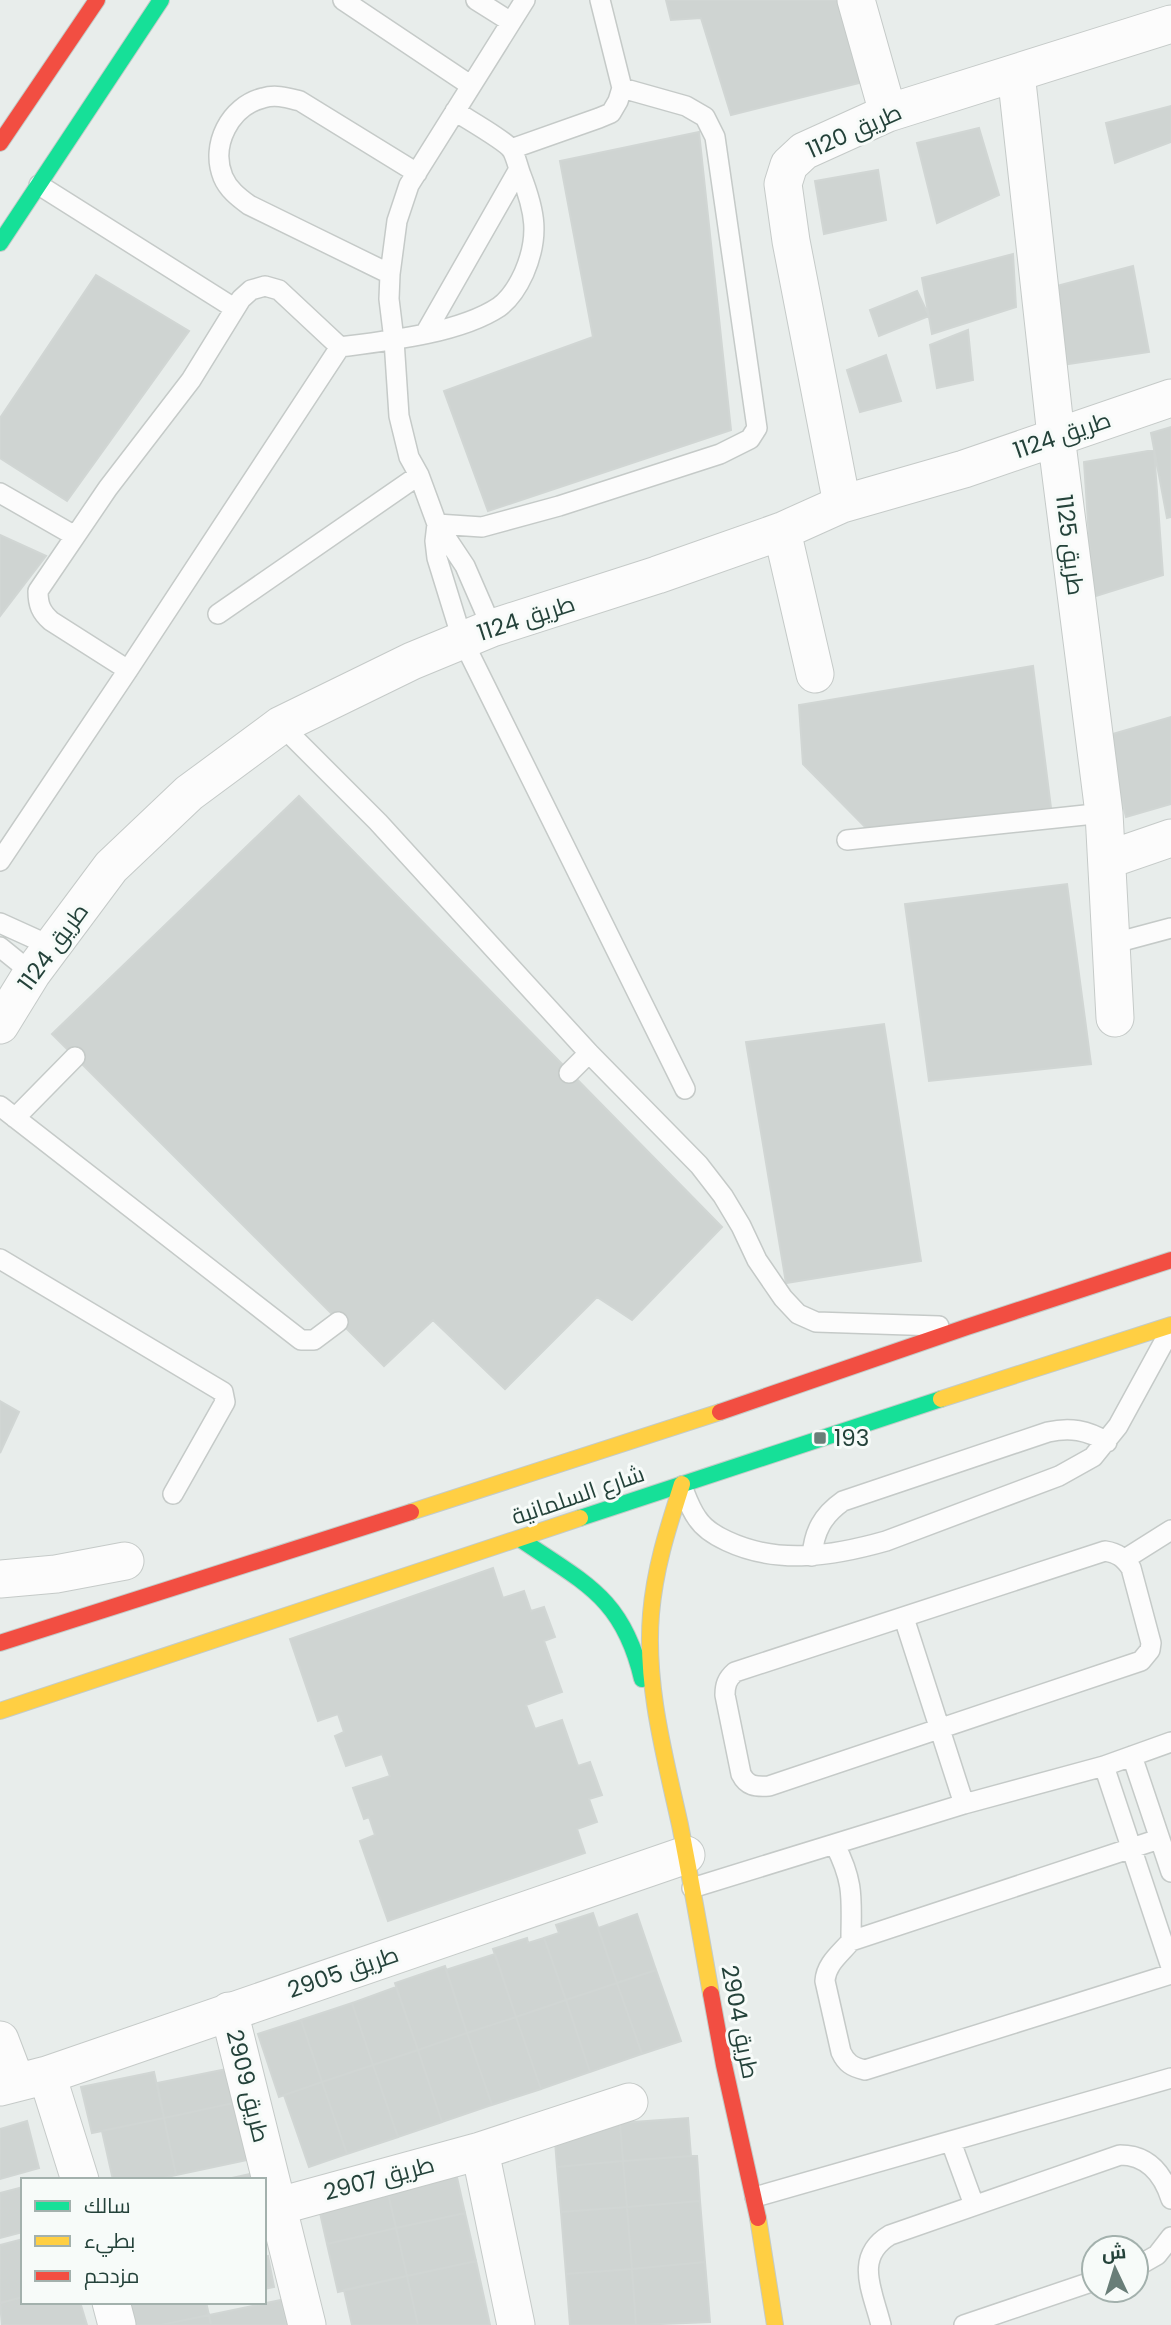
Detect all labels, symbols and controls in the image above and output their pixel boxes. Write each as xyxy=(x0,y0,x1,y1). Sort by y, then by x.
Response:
street label: طريق 1120 xyxy=(801,96,907,166)
street label: طريق 1124 xyxy=(1009,403,1115,467)
street label: طريق 1125 xyxy=(1048,493,1092,597)
street label: طريق 1124 xyxy=(473,587,579,649)
street label: طريق 1124 xyxy=(10,897,96,997)
place label: 193 xyxy=(834,1422,869,1454)
marker: 193 xyxy=(812,1430,828,1446)
street label: شارع السلمانية xyxy=(507,1457,649,1533)
street label: طريق 2905 xyxy=(283,1938,403,2006)
street label: طريق 2904 xyxy=(713,1962,767,2082)
street label: طريق 2909 xyxy=(219,2026,277,2146)
street label: طريق 2907 xyxy=(320,2148,438,2208)
legend xyxy=(21,2178,266,2304)
text: سالك xyxy=(84,2191,131,2220)
text: بطيء xyxy=(84,2226,135,2257)
north arrow xyxy=(1080,2234,1150,2304)
text: ش xyxy=(1101,2238,1127,2267)
text: مزدحم xyxy=(84,2261,139,2290)

